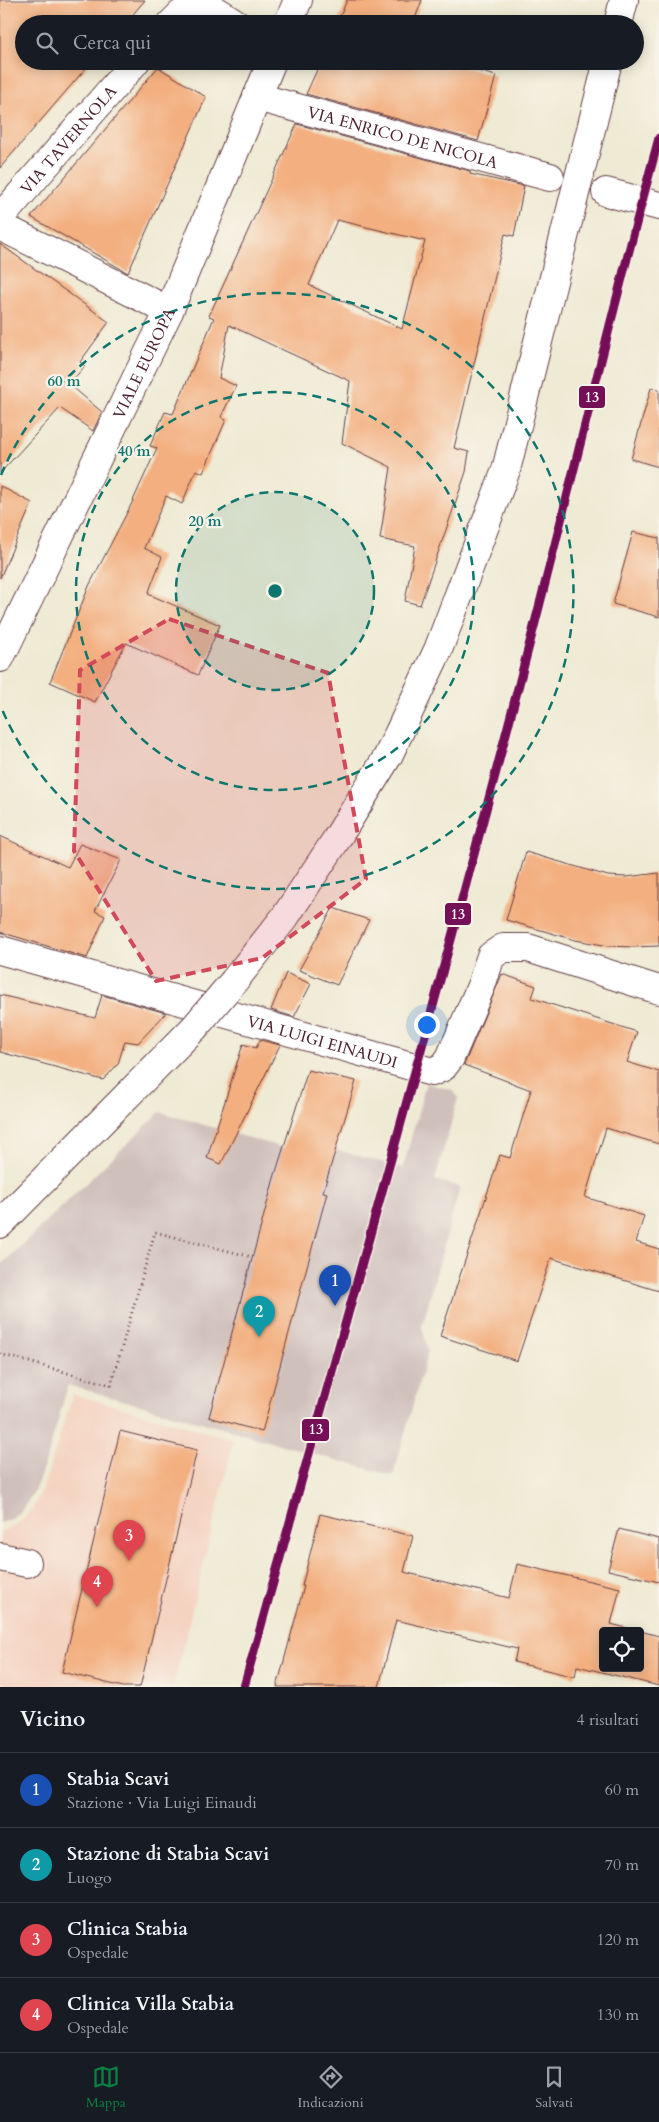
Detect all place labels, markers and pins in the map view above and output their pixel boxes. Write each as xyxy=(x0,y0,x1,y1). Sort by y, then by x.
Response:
centre of rings xyxy=(266,582,284,600)
pin: 1 xyxy=(319,1265,351,1306)
pin: 2 xyxy=(243,1296,275,1337)
pin: 3 xyxy=(113,1520,145,1561)
pin: 4 xyxy=(81,1566,113,1607)

